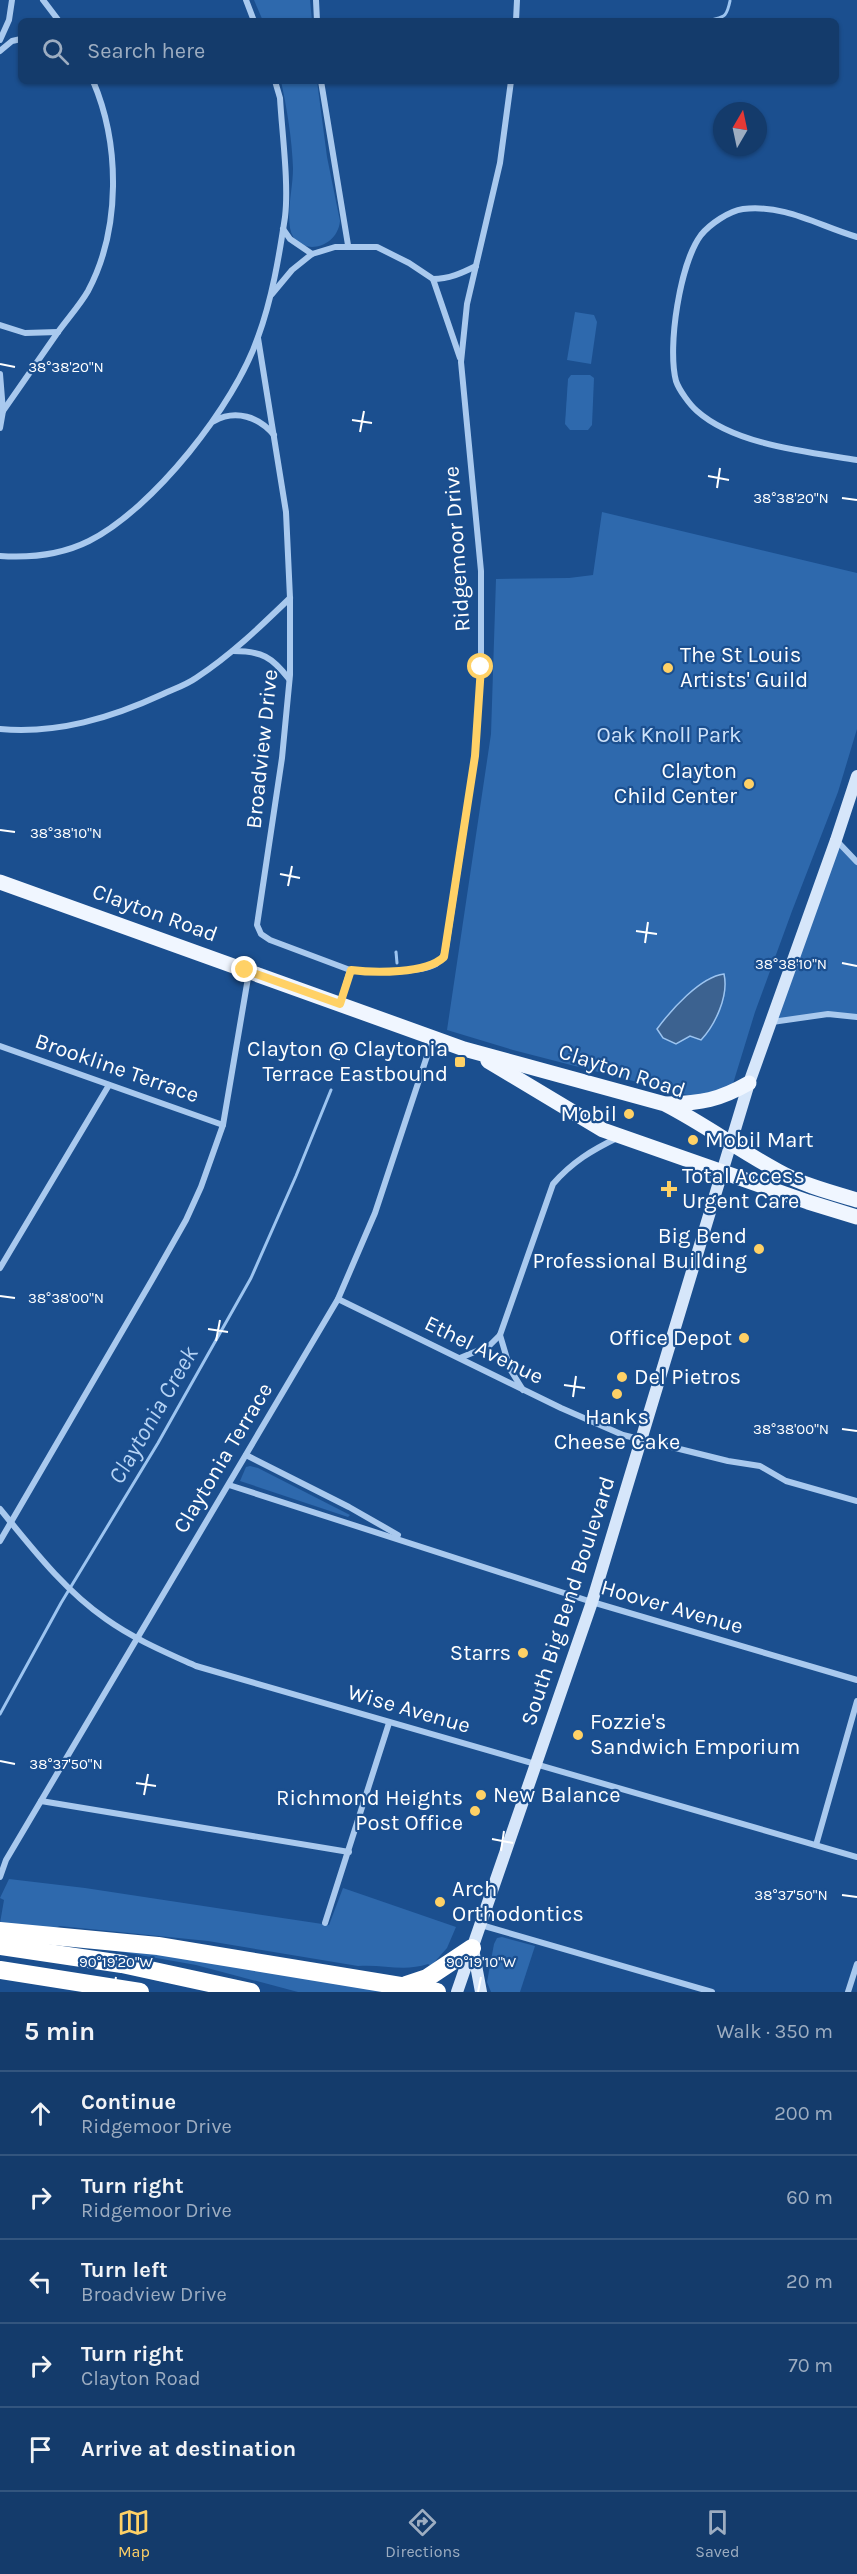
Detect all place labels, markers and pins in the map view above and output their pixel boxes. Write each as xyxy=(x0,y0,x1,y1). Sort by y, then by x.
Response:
place label: The St Louis Artists' Guild xyxy=(680,642,808,693)
marker: The St Louis Artists' Guild xyxy=(661,661,675,675)
place label: Clayton Child Center xyxy=(614,758,737,809)
marker: Clayton Child Center xyxy=(742,777,756,791)
place label: Clayton @ Claytonia Terrace Eastbound xyxy=(247,1036,448,1087)
marker: Clayton @ Claytonia Terrace Eastbound xyxy=(453,1055,467,1069)
place label: Mobil xyxy=(561,1101,617,1127)
marker: Mobil xyxy=(622,1107,636,1121)
place label: Mobil Mart xyxy=(705,1127,814,1153)
marker: Mobil Mart xyxy=(686,1133,700,1147)
place label: Total Access Urgent Care xyxy=(682,1163,805,1214)
marker: Total Access Urgent Care xyxy=(660,1180,678,1198)
place label: Big Bend Professional Building xyxy=(533,1223,748,1274)
marker: Big Bend Professional Building xyxy=(752,1242,766,1256)
place label: Office Depot xyxy=(609,1325,732,1351)
marker: Office Depot xyxy=(737,1331,751,1345)
place label: Del Pietros xyxy=(634,1364,741,1390)
marker: Del Pietros xyxy=(615,1370,629,1384)
marker: Hanks Cheese Cake xyxy=(610,1387,624,1401)
place label: Hanks Cheese Cake xyxy=(554,1404,680,1455)
place label: Starrs xyxy=(450,1640,511,1666)
marker: Starrs xyxy=(516,1646,530,1660)
place label: Fozzie's Sandwich Emporium xyxy=(590,1709,800,1760)
marker: Fozzie's Sandwich Emporium xyxy=(571,1728,585,1742)
place label: New Balance xyxy=(493,1782,621,1808)
place label: Richmond Heights Post Office xyxy=(276,1785,463,1836)
marker: New Balance xyxy=(474,1788,488,1802)
marker: Richmond Heights Post Office xyxy=(468,1804,482,1818)
place label: Arch Orthodontics xyxy=(452,1876,584,1927)
marker: Arch Orthodontics xyxy=(433,1895,447,1909)

